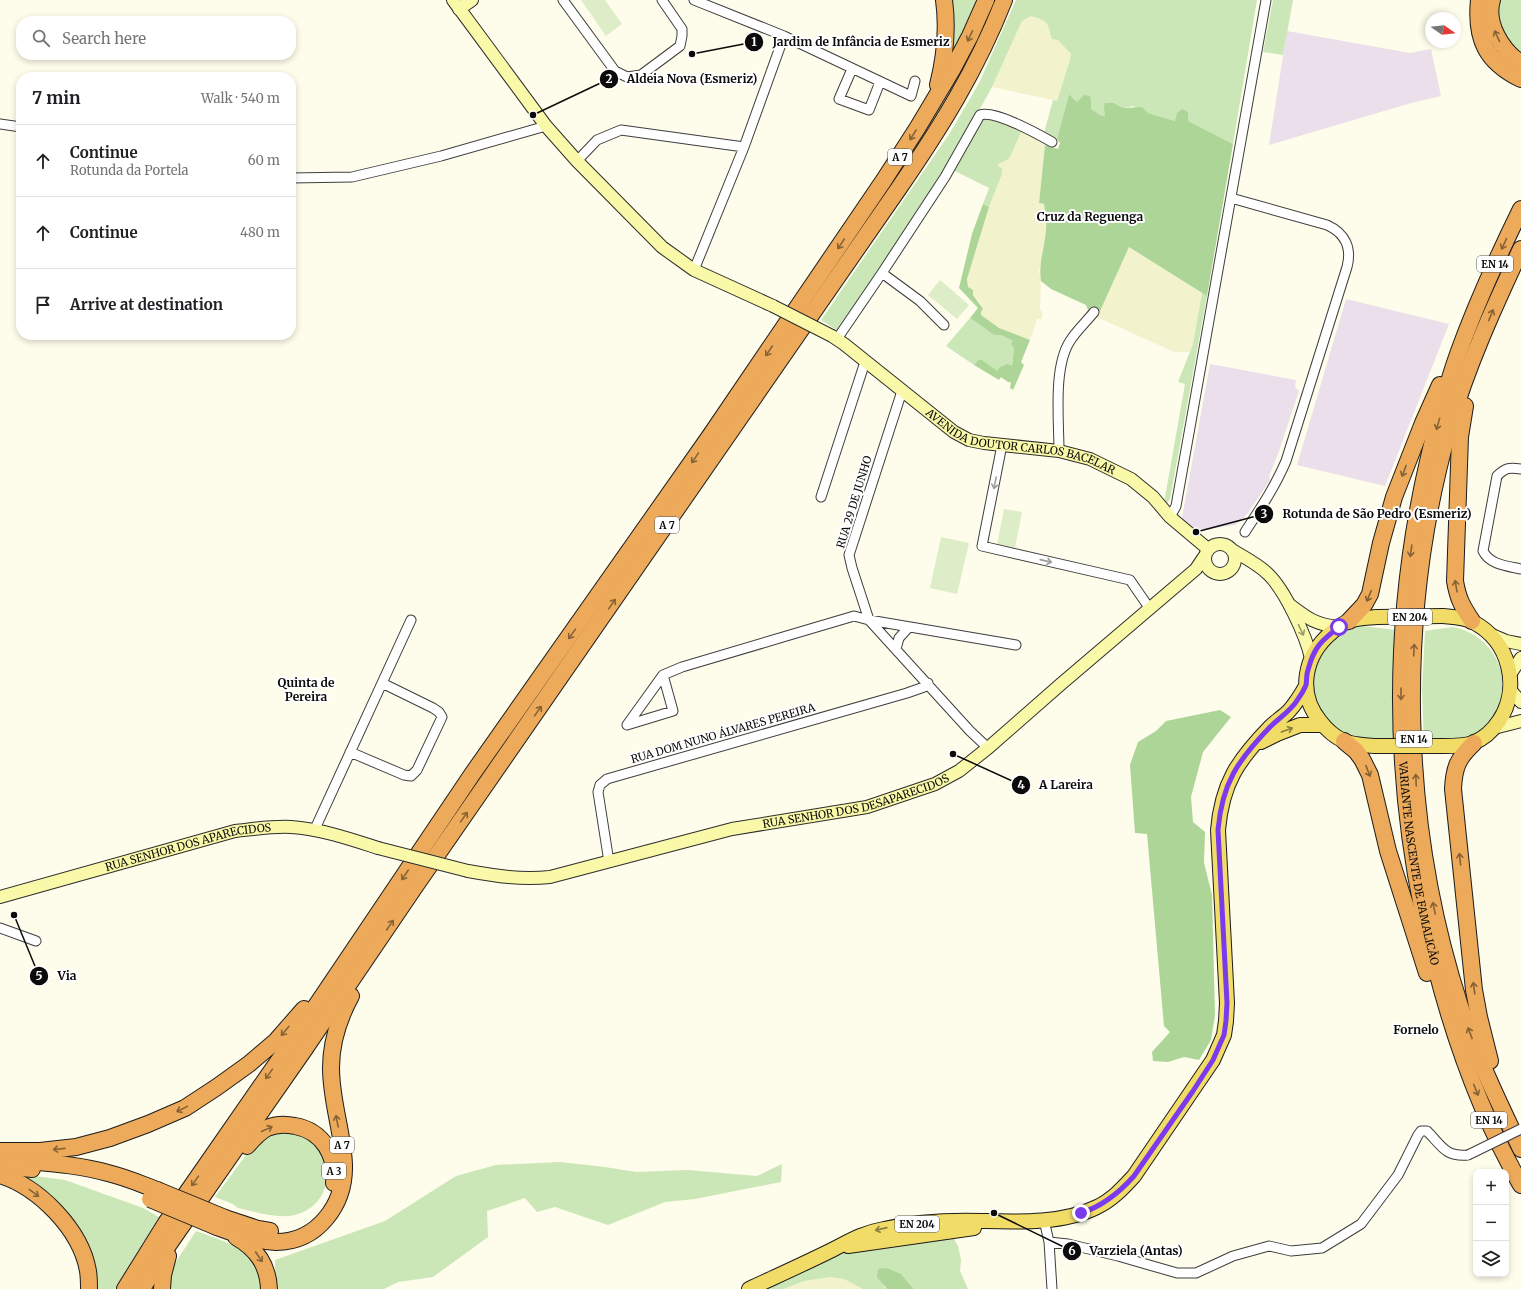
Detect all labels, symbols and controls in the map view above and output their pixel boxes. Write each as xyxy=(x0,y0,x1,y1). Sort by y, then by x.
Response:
north arrow xyxy=(1425,12,1461,48)
search box xyxy=(16,16,296,60)
icon: search xyxy=(30,27,52,49)
text: Search here xyxy=(62,29,146,48)
one-way arrow xyxy=(966,29,973,41)
callout: Jardim de Infância de Esmeriz xyxy=(744,30,957,54)
one-way arrow xyxy=(1493,30,1500,42)
text: 1 xyxy=(751,34,757,49)
text: Jardim de Infância de Esmeriz xyxy=(771,34,950,49)
callout: Aldeia Nova (Esmeriz) xyxy=(599,67,766,91)
text: 2 xyxy=(605,71,613,86)
text: Aldeia Nova (Esmeriz) xyxy=(626,71,757,86)
text: 7 min xyxy=(32,87,81,109)
text: Walk · 540 m xyxy=(201,90,280,107)
one-way arrow xyxy=(909,129,917,141)
text: Continue xyxy=(70,143,138,162)
road number: A 7 xyxy=(888,149,912,165)
icon: ahead xyxy=(32,150,54,172)
text: 60 m xyxy=(248,152,280,169)
text: Rotunda da Portela xyxy=(70,162,188,179)
district label: Cruz da Reguenga xyxy=(1037,209,1144,224)
icon: ahead xyxy=(32,222,54,244)
text: Continue xyxy=(70,223,138,242)
text: 480 m xyxy=(240,224,280,241)
one-way arrow xyxy=(837,238,845,249)
one-way arrow xyxy=(1500,238,1507,250)
road number: EN 14 xyxy=(1477,256,1513,272)
icon: arrive xyxy=(32,294,54,316)
text: Arrive at destination xyxy=(70,295,223,314)
one-way arrow xyxy=(1487,310,1495,322)
one-way arrow xyxy=(764,345,772,357)
street label: AVENIDA DOUTOR CARLOS BACELAR xyxy=(922,405,1118,478)
one-way arrow xyxy=(1434,417,1441,430)
one-way arrow xyxy=(691,453,699,464)
street label: RUA 29 DE JUNHO xyxy=(833,454,875,550)
one-way arrow xyxy=(1400,464,1408,476)
one-way arrow xyxy=(990,477,998,490)
callout: Rotunda de São Pedro (Esmeriz) xyxy=(1254,502,1479,526)
text: 3 xyxy=(1261,506,1268,521)
text: Rotunda de São Pedro (Esmeriz) xyxy=(1282,506,1472,521)
road number: A 7 xyxy=(655,517,679,533)
one-way arrow xyxy=(1407,544,1415,557)
one-way arrow xyxy=(1039,557,1052,565)
one-way arrow xyxy=(1452,580,1460,593)
one-way arrow xyxy=(1364,589,1372,601)
one-way arrow xyxy=(608,599,616,610)
road number: EN 204 xyxy=(1388,609,1432,625)
route start xyxy=(1330,618,1348,636)
one-way arrow xyxy=(1298,624,1305,636)
one-way arrow xyxy=(568,628,576,639)
one-way arrow xyxy=(1410,644,1418,657)
district label: Quinta de Pereira xyxy=(277,675,335,704)
one-way arrow xyxy=(1397,687,1405,700)
street label: RUA DOM NUNO ÁLVARES PEREIRA xyxy=(629,700,817,766)
one-way arrow xyxy=(534,706,542,717)
one-way arrow xyxy=(1281,725,1293,733)
road number: EN 14 xyxy=(1396,731,1432,747)
street label: VARIANTE NASCENTE DE FAMALICÃO xyxy=(1396,760,1442,967)
one-way arrow xyxy=(1364,764,1372,776)
street label: RUA SENHOR DOS DESAPARECIDOS xyxy=(762,771,952,831)
callout: A Lareira xyxy=(1011,773,1101,797)
one-way arrow xyxy=(1412,774,1419,787)
text: 4 xyxy=(1017,777,1025,792)
text: A Lareira xyxy=(1038,777,1093,792)
one-way arrow xyxy=(460,812,468,823)
street label: RUA SENHOR DOS APARECIDOS xyxy=(104,820,272,874)
one-way arrow xyxy=(1456,852,1464,865)
one-way arrow xyxy=(401,869,409,880)
one-way arrow xyxy=(1430,902,1438,915)
one-way arrow xyxy=(386,919,394,930)
callout: Via xyxy=(29,964,84,988)
text: 5 xyxy=(35,968,43,983)
text: Via xyxy=(57,968,77,983)
one-way arrow xyxy=(1470,982,1478,995)
district label: Fornelo xyxy=(1393,1022,1439,1037)
one-way arrow xyxy=(280,1026,289,1036)
one-way arrow xyxy=(1466,1028,1474,1040)
one-way arrow xyxy=(265,1069,273,1080)
one-way arrow xyxy=(1473,1084,1481,1096)
one-way arrow xyxy=(176,1106,188,1113)
road number: EN 14 xyxy=(1471,1112,1507,1128)
one-way arrow xyxy=(333,1115,341,1128)
one-way arrow xyxy=(261,1125,273,1132)
road number: A 7 xyxy=(330,1137,354,1153)
one-way arrow xyxy=(52,1145,65,1152)
road number: A 3 xyxy=(322,1163,346,1179)
map controls xyxy=(1473,1169,1509,1277)
button: + xyxy=(1473,1169,1509,1205)
one-way arrow xyxy=(191,1175,199,1186)
one-way arrow xyxy=(29,1189,40,1197)
route end xyxy=(1072,1204,1090,1222)
button: − xyxy=(1473,1205,1509,1241)
road number: EN 204 xyxy=(895,1216,939,1232)
one-way arrow xyxy=(875,1226,888,1234)
callout: Varziela (Antas) xyxy=(1062,1239,1191,1263)
button: layers xyxy=(1473,1241,1509,1277)
text: 6 xyxy=(1068,1243,1076,1258)
text: Varziela (Antas) xyxy=(1089,1243,1182,1258)
one-way arrow xyxy=(255,1252,263,1263)

